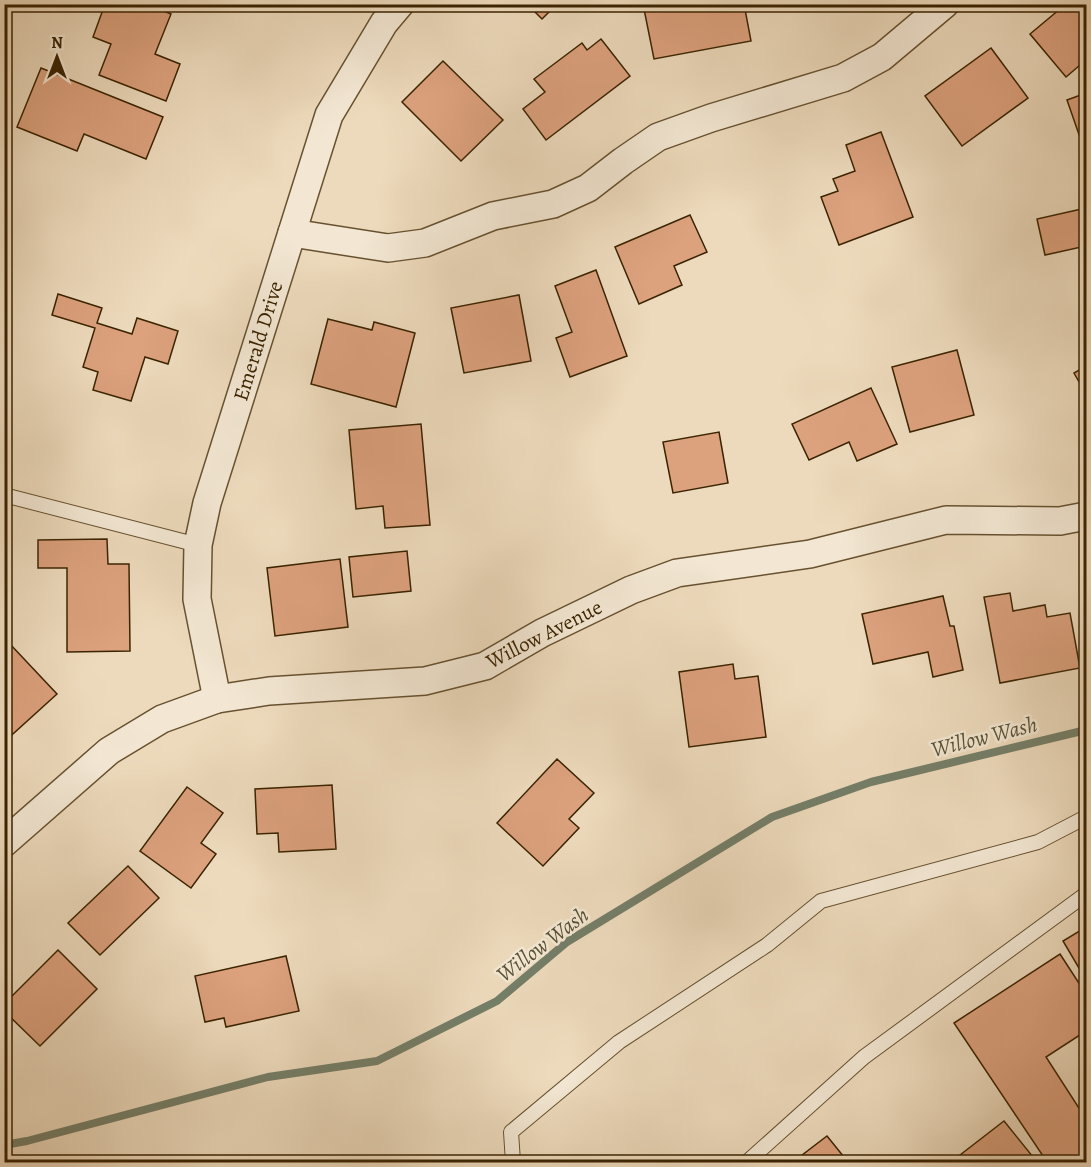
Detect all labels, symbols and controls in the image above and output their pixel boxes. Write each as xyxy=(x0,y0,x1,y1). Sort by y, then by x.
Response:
north arrow xyxy=(27,27,87,87)
text: N xyxy=(51,32,63,54)
street label: Emerald Drive xyxy=(226,278,290,404)
street label: Willow Avenue xyxy=(480,593,607,676)
water label: Willow Wash xyxy=(928,709,1040,765)
water label: Willow Wash xyxy=(490,900,595,989)

